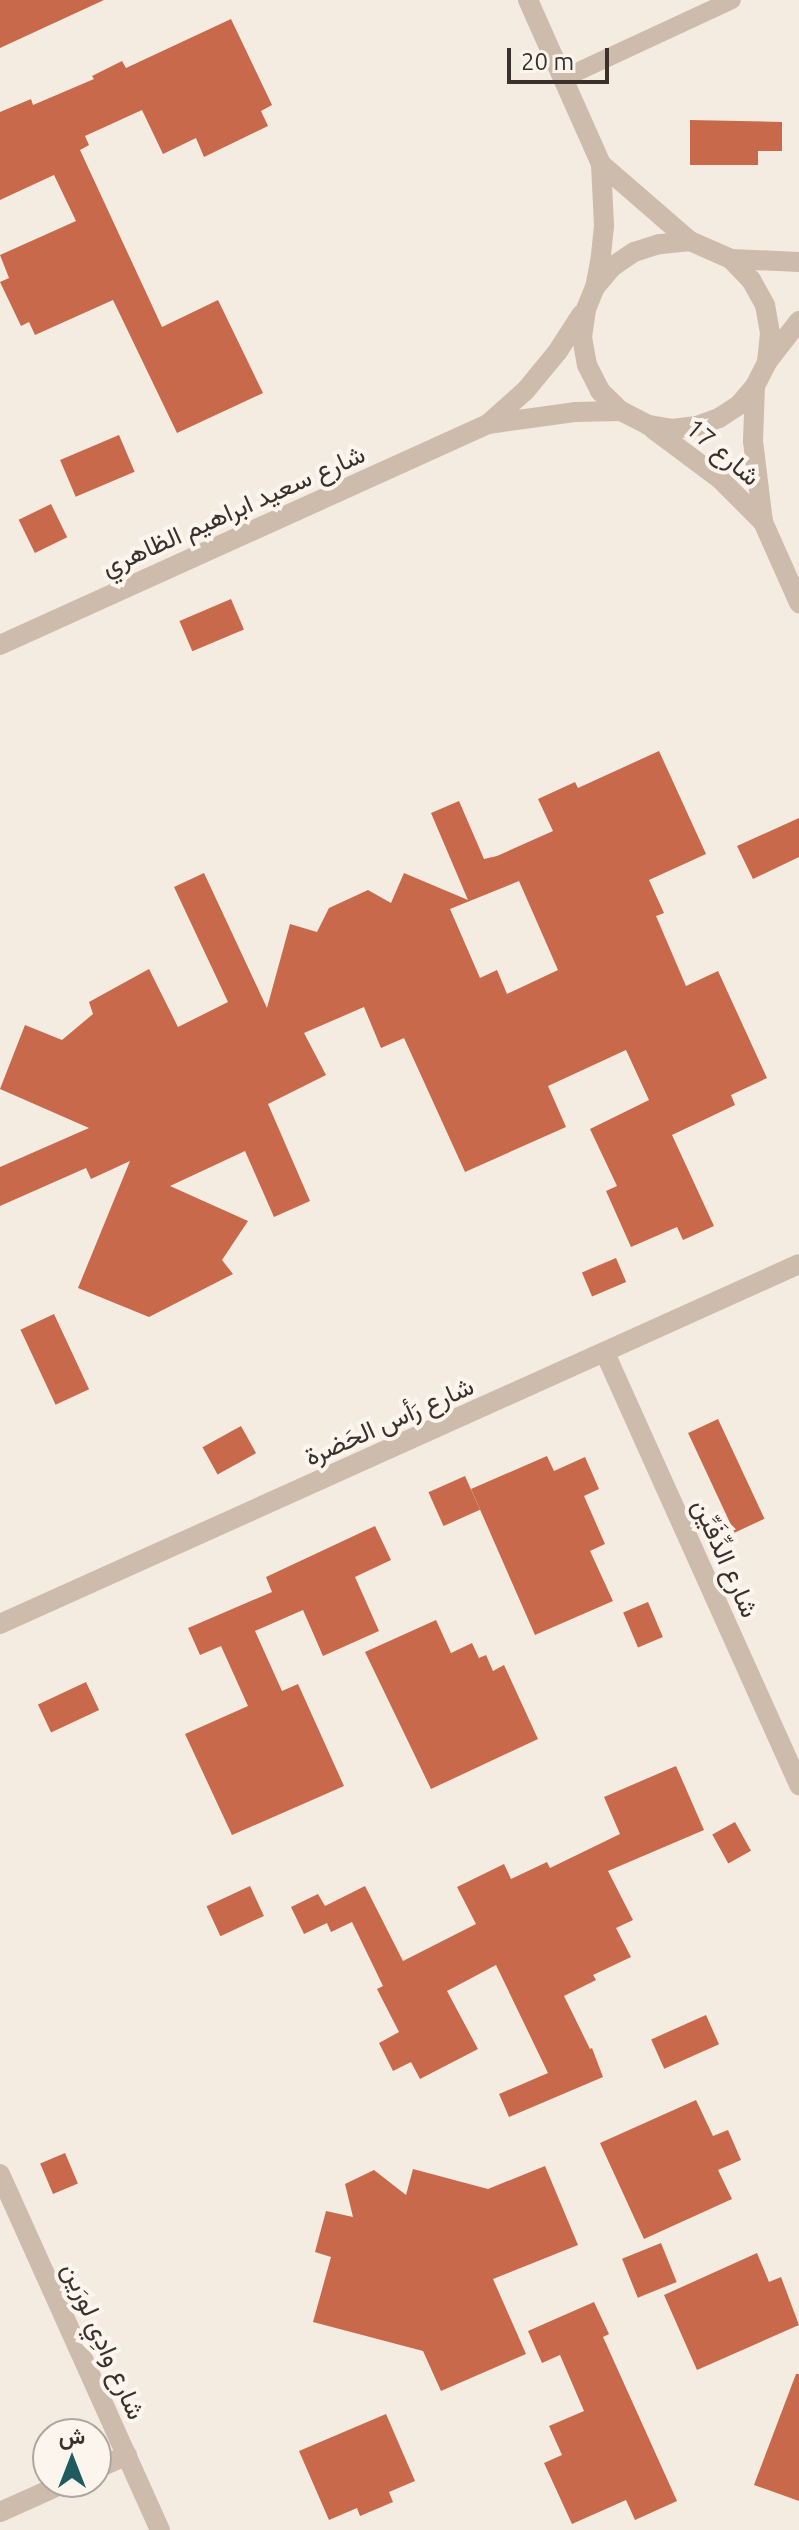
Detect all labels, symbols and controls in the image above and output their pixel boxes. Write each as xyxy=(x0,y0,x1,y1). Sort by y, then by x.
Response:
scale bar xyxy=(511,32,613,82)
text: 20 m xyxy=(521,48,574,75)
street label: شارع 17 xyxy=(679,412,767,492)
street label: شارع سعيد ابراهيم الظاهري xyxy=(96,438,370,582)
street label: شارع رَأس الحَضرة xyxy=(300,1370,478,1472)
street label: شارع الدِّفَيِّن xyxy=(686,1494,766,1622)
street label: شارع وادِي لورَين xyxy=(56,2258,152,2424)
north arrow xyxy=(32,2418,112,2498)
text: ش xyxy=(59,2423,85,2448)

